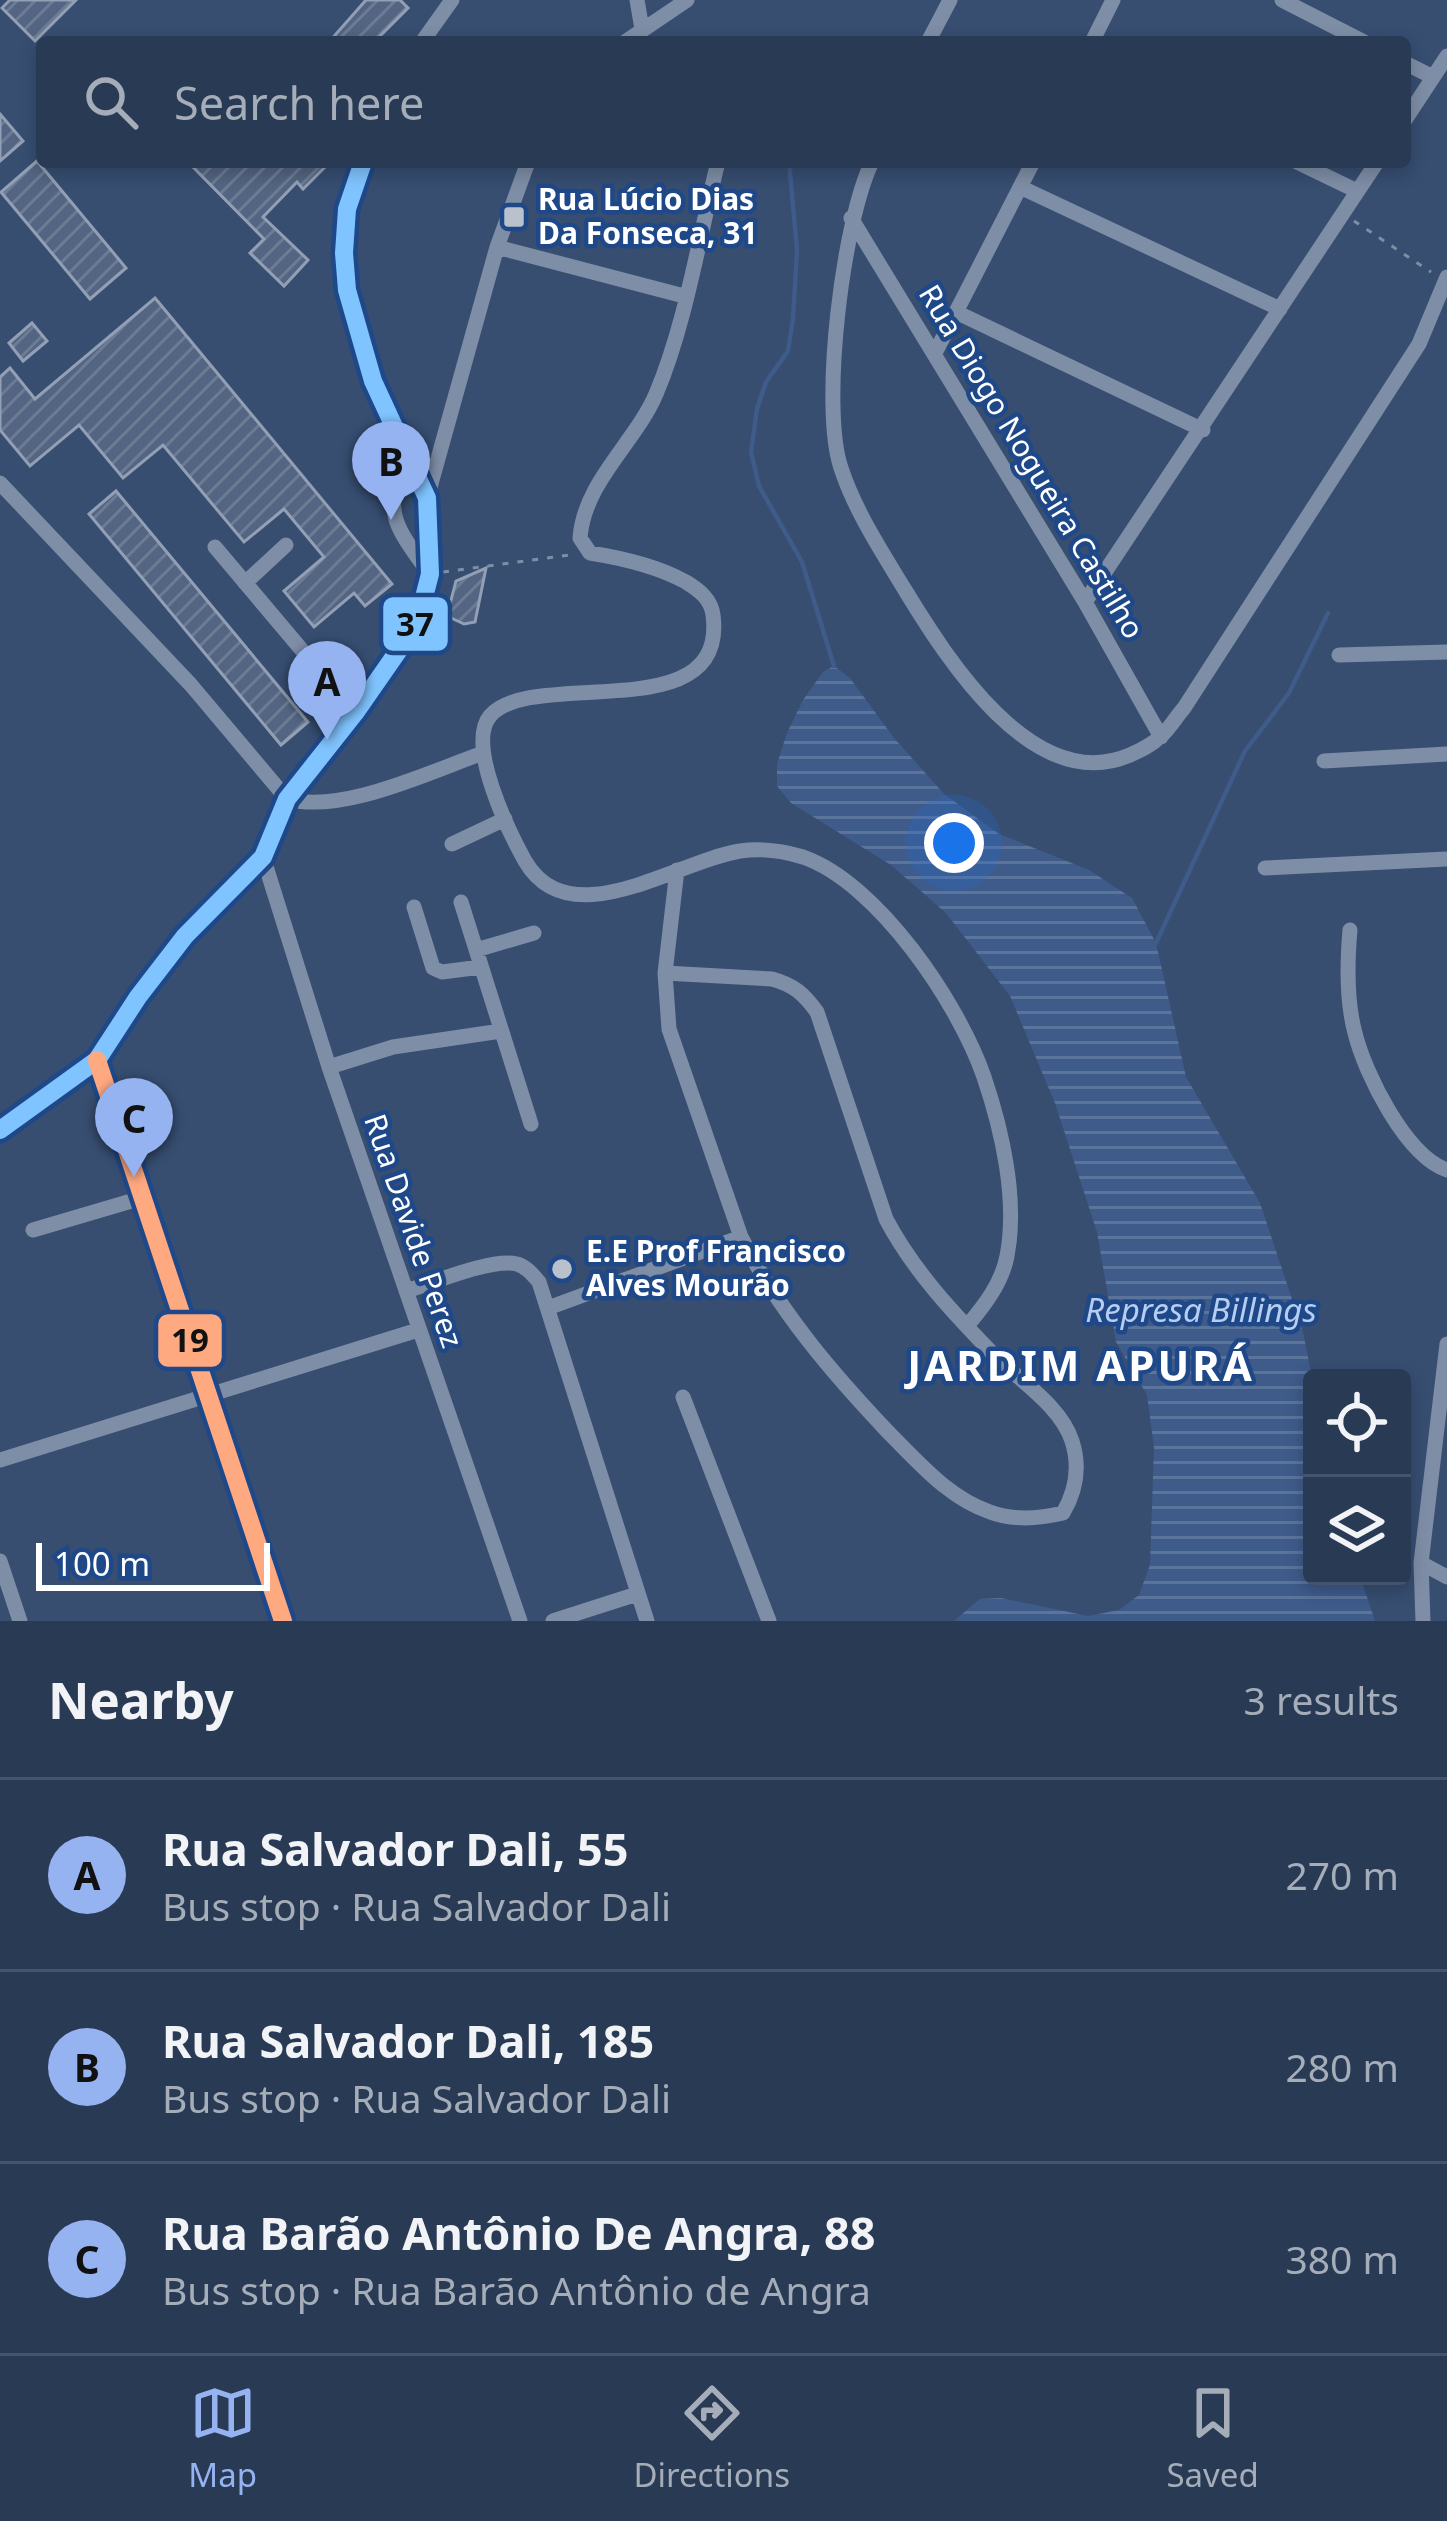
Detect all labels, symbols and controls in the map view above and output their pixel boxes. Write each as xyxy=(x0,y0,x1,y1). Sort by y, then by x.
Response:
search box xyxy=(36,36,1411,168)
icon: search xyxy=(78,69,144,135)
text: Search here xyxy=(174,72,424,133)
place label: Rua Lúcio Dias Da Fonseca, 31 xyxy=(538,178,758,253)
marker: Rua Lúcio Dias Da Fonseca, 31 xyxy=(501,204,527,230)
street label: Rua Diogo Nogueira Castilho xyxy=(910,277,1154,646)
pin: B xyxy=(352,421,430,520)
line badge: 37 xyxy=(381,595,450,653)
text: 37 xyxy=(396,601,434,646)
pin: A xyxy=(288,641,366,740)
your location xyxy=(924,813,984,873)
pin: C xyxy=(95,1078,173,1177)
street label: Rua Davide Perez xyxy=(355,1108,474,1353)
place label: E.E Prof Francisco Alves Mourão xyxy=(586,1230,846,1305)
marker: E.E Prof Francisco Alves Mourão xyxy=(549,1256,575,1282)
water label: Represa Billings xyxy=(1085,1287,1317,1332)
line badge: 19 xyxy=(156,1312,224,1369)
text: 19 xyxy=(171,1317,209,1362)
district label: JARDIM APURÁ xyxy=(903,1336,1255,1393)
map controls xyxy=(1303,1369,1411,1585)
button: locate xyxy=(1303,1369,1411,1477)
button: layers xyxy=(1303,1477,1411,1585)
scale bar xyxy=(36,1537,270,1590)
text: 100 m xyxy=(54,1541,150,1586)
text: Nearby xyxy=(48,1664,234,1734)
text: 3 results xyxy=(1244,1673,1399,1726)
text: Rua Salvador Dali, 55 xyxy=(162,1818,628,1879)
text: A xyxy=(74,1848,101,1901)
text: 270 m xyxy=(1285,1848,1399,1901)
text: Bus stop · Rua Salvador Dali xyxy=(162,1879,671,1932)
text: Rua Salvador Dali, 185 xyxy=(162,2010,654,2071)
text: B xyxy=(74,2040,100,2093)
text: 280 m xyxy=(1285,2040,1399,2093)
text: Bus stop · Rua Salvador Dali xyxy=(162,2071,671,2124)
text: Rua Barão Antônio De Angra, 88 xyxy=(162,2202,875,2263)
text: C xyxy=(74,2232,100,2285)
text: 380 m xyxy=(1285,2232,1399,2285)
text: Bus stop · Rua Barão Antônio de Angra xyxy=(162,2263,871,2316)
tab: Map xyxy=(188,2380,257,2497)
tab: Directions xyxy=(633,2380,790,2497)
tab: Saved xyxy=(1166,2380,1259,2497)

